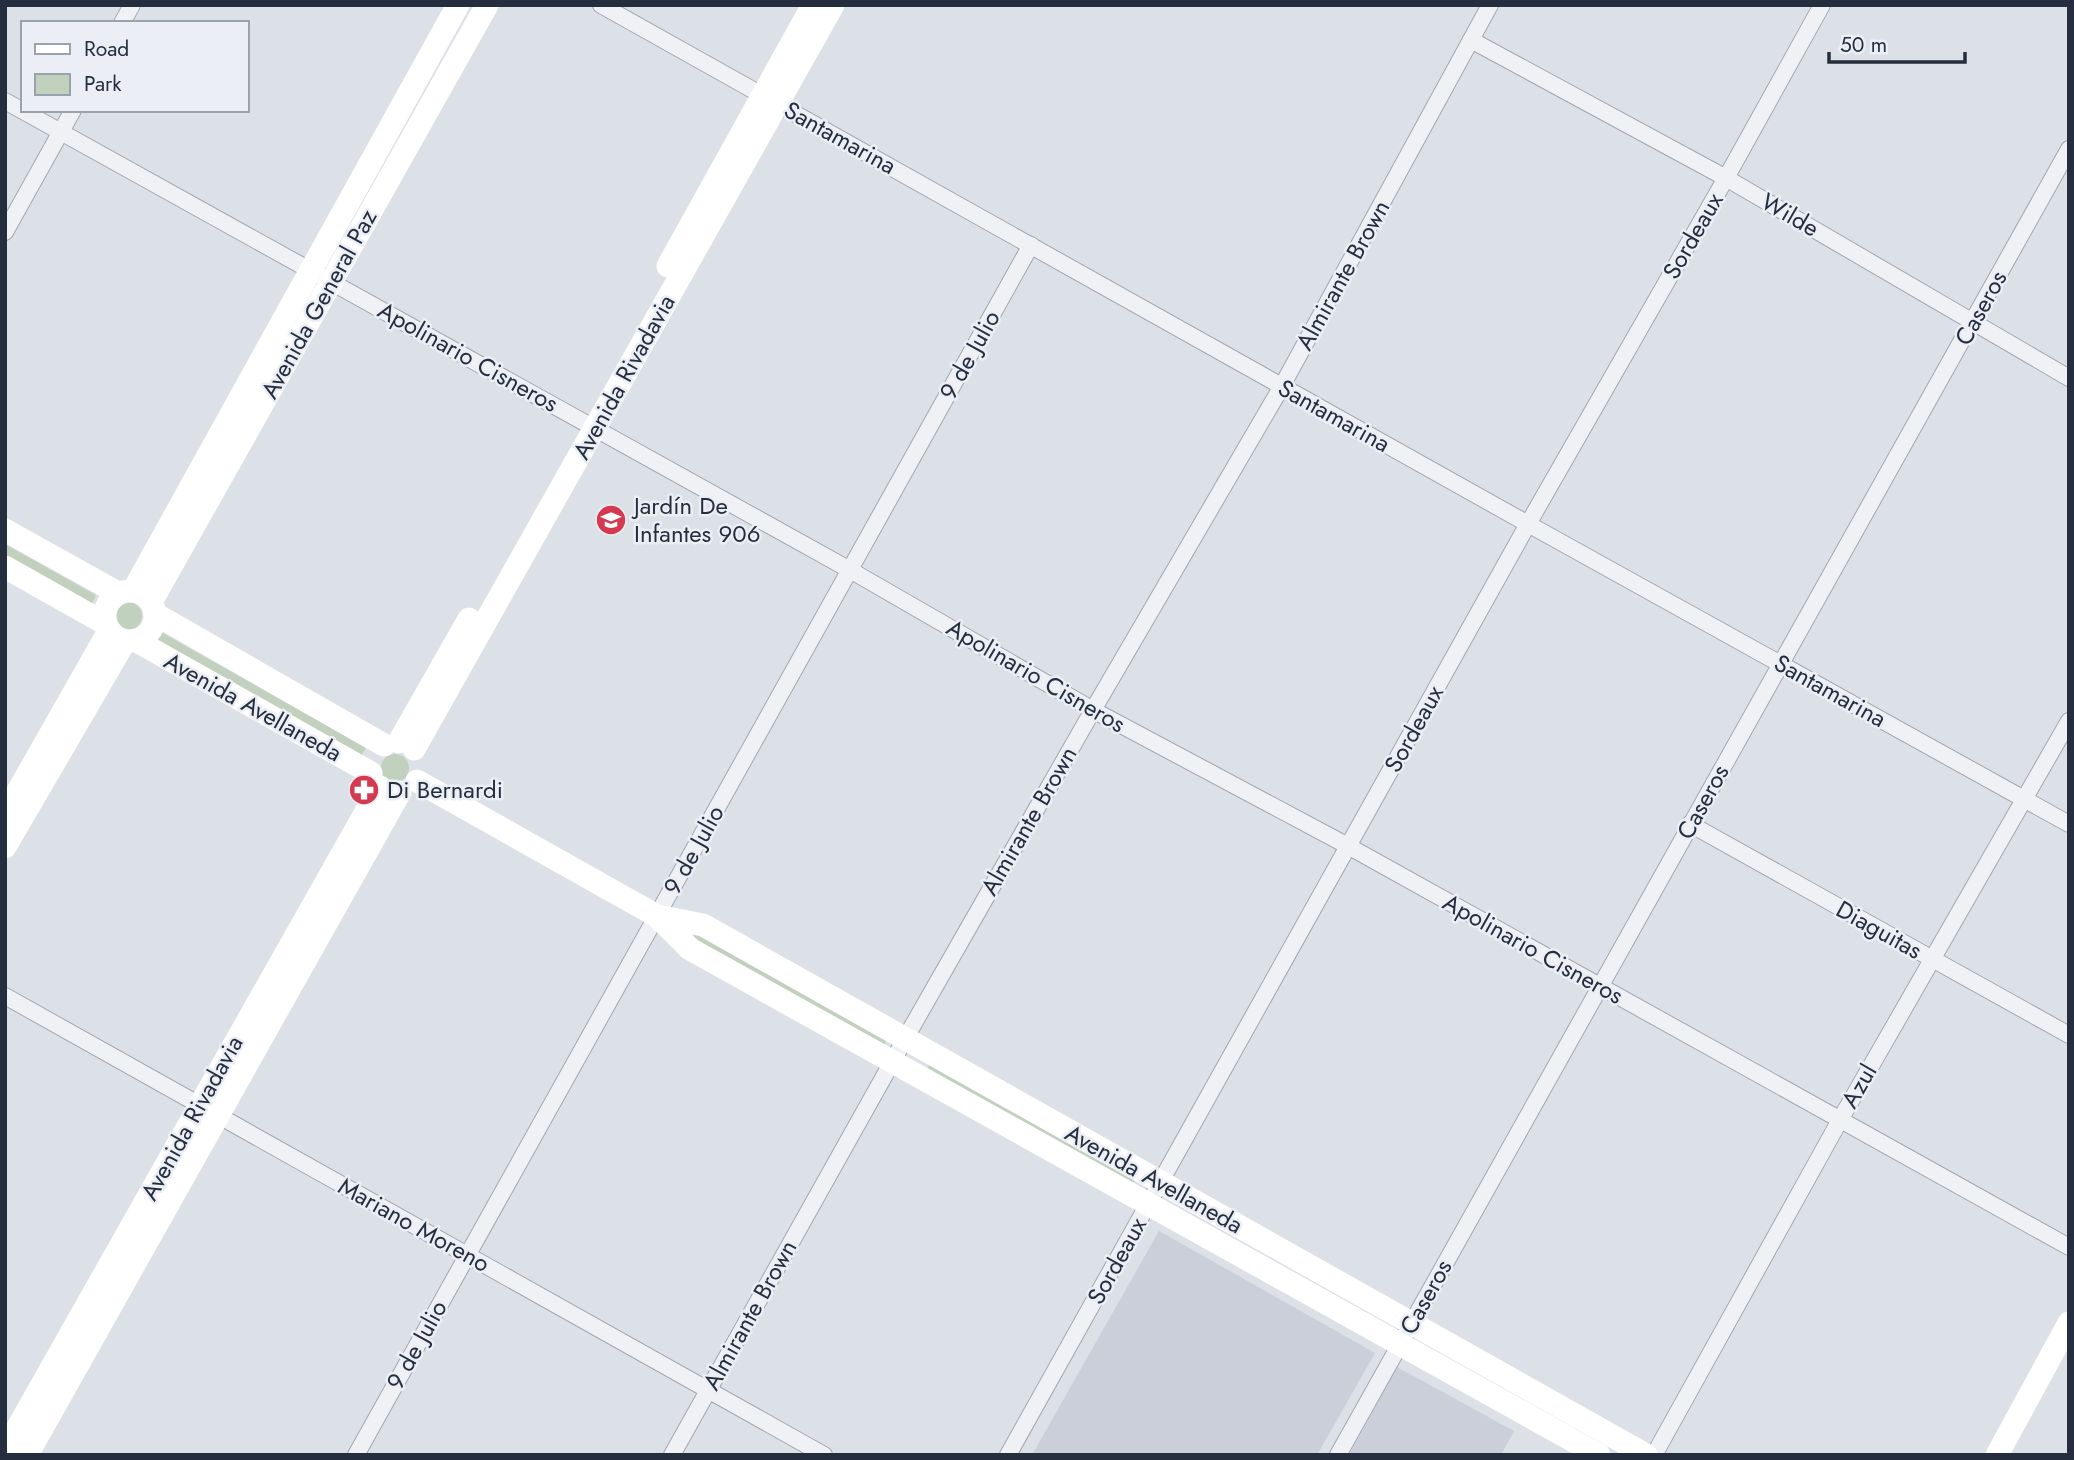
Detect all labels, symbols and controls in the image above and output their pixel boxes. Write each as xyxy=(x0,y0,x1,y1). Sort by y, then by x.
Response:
legend xyxy=(21,21,248,112)
scale bar xyxy=(1829,21,1966,65)
text: 50 m xyxy=(1840,30,1887,60)
text: Road xyxy=(84,34,129,64)
text: Park xyxy=(84,69,122,99)
street label: Santamarina xyxy=(778,92,903,183)
street label: Wilde xyxy=(1755,184,1826,245)
street label: Sordeaux xyxy=(1654,185,1732,286)
street label: Almirante Brown xyxy=(1287,193,1398,356)
street label: Avenida General Paz xyxy=(252,203,385,405)
street label: Caseros xyxy=(1946,264,2015,352)
street label: Avenida Rivadavia xyxy=(564,288,683,466)
street label: Apolinario Cisneros xyxy=(372,292,565,421)
street label: 9 de Julio xyxy=(931,304,1009,406)
street label: Santamarina xyxy=(1272,370,1397,461)
place label: Jardín De Infantes 906 xyxy=(631,488,761,551)
school or university icon: Jardín De Infantes 906 xyxy=(594,503,628,537)
street label: Apolinario Cisneros xyxy=(940,610,1132,741)
street label: Avenida Avellaneda xyxy=(158,643,349,770)
street label: Santamarina xyxy=(1768,645,1893,736)
street label: Sordeaux xyxy=(1375,678,1452,779)
street label: Almirante Brown xyxy=(972,740,1085,902)
street label: Caseros xyxy=(1668,758,1737,846)
place label: Di Bernardi xyxy=(387,772,503,807)
pharmacy icon: Di Bernardi xyxy=(347,773,381,807)
street label: 9 de Julio xyxy=(655,799,733,901)
street label: Apolinario Cisneros xyxy=(1437,884,1630,1013)
street label: Diaguitas xyxy=(1830,892,1929,968)
street label: Avenida Rivadavia xyxy=(132,1029,251,1207)
street label: Azul xyxy=(1832,1057,1885,1114)
street label: Avenida Avellaneda xyxy=(1059,1115,1250,1242)
street label: Mariano Moreno xyxy=(332,1168,496,1281)
street label: Sordeaux xyxy=(1078,1210,1155,1311)
street label: Almirante Brown xyxy=(694,1233,805,1396)
street label: Caseros xyxy=(1391,1253,1460,1341)
street label: 9 de Julio xyxy=(378,1294,456,1396)

